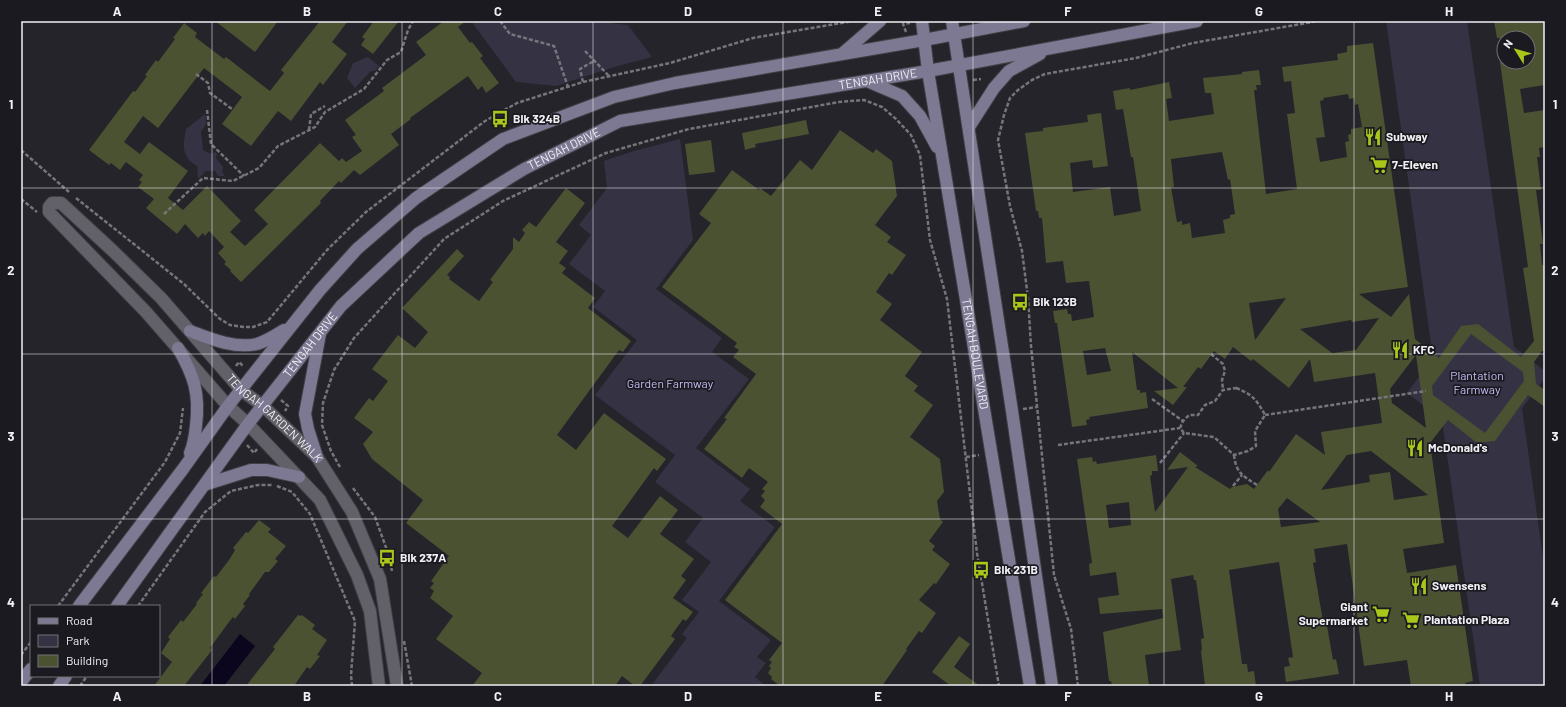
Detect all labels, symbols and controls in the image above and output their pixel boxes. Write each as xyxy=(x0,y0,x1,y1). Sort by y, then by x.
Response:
text: A xyxy=(113,3,122,19)
text: B xyxy=(303,3,311,19)
text: C xyxy=(494,3,502,19)
text: D xyxy=(684,3,692,19)
text: E xyxy=(874,3,882,19)
text: F xyxy=(1064,3,1072,19)
text: G xyxy=(1255,3,1263,19)
text: H xyxy=(1445,3,1453,19)
north arrow xyxy=(1496,30,1536,70)
text: N xyxy=(1500,37,1515,51)
street label: TENGAH DRIVE xyxy=(838,65,918,91)
text: 1 xyxy=(9,96,13,112)
text: 1 xyxy=(1553,96,1557,112)
bus stop icon: Blk 324B xyxy=(490,109,510,129)
place label: Blk 324B xyxy=(513,111,560,125)
street label: TENGAH DRIVE xyxy=(525,124,602,172)
restaurant icon: Subway xyxy=(1363,127,1383,147)
place label: Subway xyxy=(1386,129,1428,143)
supermarket icon: 7-Eleven xyxy=(1369,155,1389,175)
place label: 7-Eleven xyxy=(1392,157,1438,171)
text: 2 xyxy=(7,262,15,278)
text: 2 xyxy=(1551,262,1559,278)
bus stop icon: Blk 123B xyxy=(1010,292,1030,312)
place label: Blk 123B xyxy=(1033,294,1077,308)
street label: TENGAH BOULEVARD xyxy=(960,297,992,410)
street label: TENGAH DRIVE xyxy=(280,309,340,380)
restaurant icon: KFC xyxy=(1390,340,1410,360)
place label: KFC xyxy=(1413,342,1435,356)
park label: Plantation Farmway xyxy=(1450,368,1504,396)
street label: TENGAH GARDEN WALK xyxy=(224,371,327,465)
park label: Garden Farmway xyxy=(627,376,714,390)
text: 3 xyxy=(7,428,15,444)
text: 3 xyxy=(1551,428,1559,444)
restaurant icon: McDonald's xyxy=(1405,438,1425,458)
place label: McDonald's xyxy=(1428,440,1488,454)
bus stop icon: Blk 237A xyxy=(377,548,397,568)
place label: Blk 237A xyxy=(400,550,446,564)
bus stop icon: Blk 231B xyxy=(971,560,991,580)
place label: Blk 231B xyxy=(994,562,1038,576)
restaurant icon: Swensens xyxy=(1409,576,1429,596)
place label: Swensens xyxy=(1432,578,1486,592)
text: 4 xyxy=(7,594,15,610)
text: 4 xyxy=(1551,594,1559,610)
place label: Giant Supermarket xyxy=(1299,599,1368,627)
supermarket icon: Giant Supermarket xyxy=(1371,604,1391,624)
legend xyxy=(30,605,160,677)
supermarket icon: Plantation Plaza xyxy=(1401,610,1421,630)
place label: Plantation Plaza xyxy=(1424,612,1509,626)
text: Road xyxy=(66,613,93,627)
text: Park xyxy=(66,633,90,647)
text: Building xyxy=(66,653,108,667)
text: A xyxy=(113,688,122,704)
text: B xyxy=(303,688,311,704)
text: C xyxy=(494,688,502,704)
text: D xyxy=(684,688,692,704)
text: E xyxy=(874,688,882,704)
text: F xyxy=(1064,688,1072,704)
text: G xyxy=(1255,688,1263,704)
text: H xyxy=(1445,688,1453,704)

